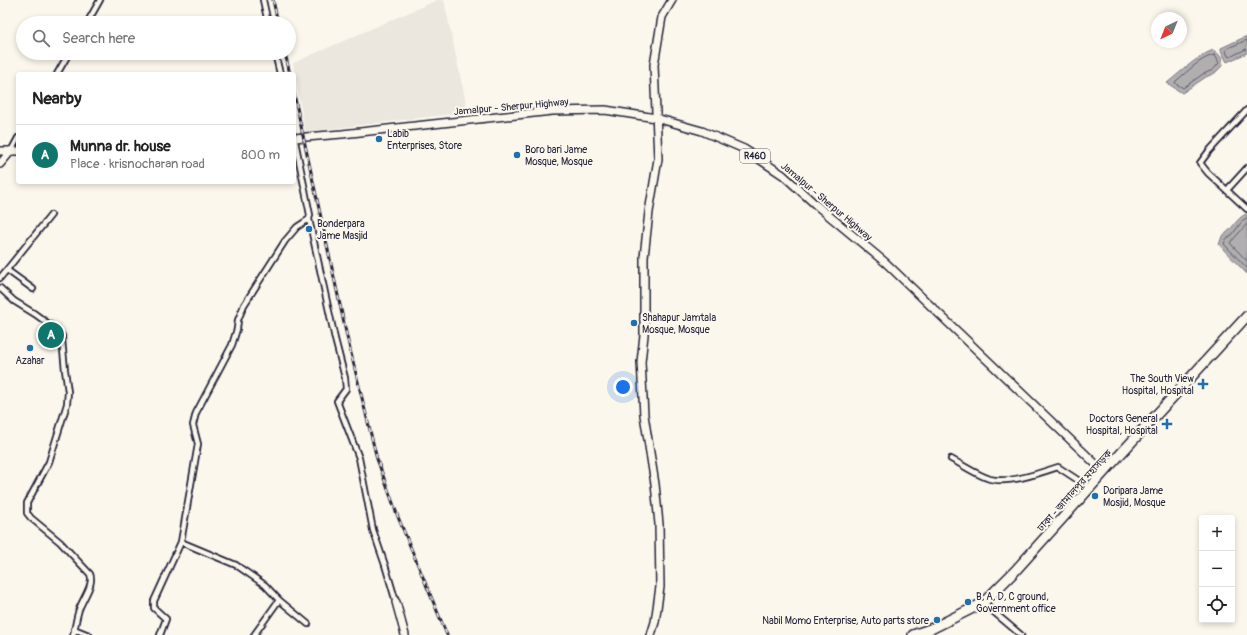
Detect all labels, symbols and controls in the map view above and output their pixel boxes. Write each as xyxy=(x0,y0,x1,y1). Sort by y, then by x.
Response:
north arrow xyxy=(1151,12,1187,48)
search box xyxy=(16,16,296,60)
icon: search xyxy=(30,27,52,49)
text: Search here xyxy=(62,29,135,48)
text: Nearby xyxy=(32,88,81,109)
street label: Jamalpur - Sherpur Highway xyxy=(453,96,570,118)
place label: Labib Enterprises, Store xyxy=(387,128,462,152)
marker: Labib Enterprises, Store xyxy=(374,134,384,144)
text: Munna dr. house xyxy=(70,137,171,156)
place label: Boro bari Jame Mosque, Mosque xyxy=(525,144,593,168)
text: A xyxy=(41,147,49,163)
text: 800 m xyxy=(241,147,280,163)
road number: R460 xyxy=(740,149,770,163)
marker: Boro bari Jame Mosque, Mosque xyxy=(512,150,522,160)
text: Place · krisnocharan road xyxy=(70,156,205,172)
street label: Jamalpur - Sherpur Highway xyxy=(778,160,875,244)
place label: Bonderpara Jame Masjid xyxy=(317,218,368,242)
marker: Bonderpara Jame Masjid xyxy=(304,224,314,234)
place label: Shahapur Jamtala Mosque, Mosque xyxy=(642,312,716,336)
marker: Shahapur Jamtala Mosque, Mosque xyxy=(629,318,639,328)
pin: A xyxy=(38,320,64,350)
marker: Azahar xyxy=(25,343,35,353)
place label: Azahar xyxy=(15,355,45,367)
place label: The South View Hospital, Hospital xyxy=(1122,373,1194,397)
your location xyxy=(613,377,633,397)
marker: The South View Hospital, Hospital xyxy=(1197,378,1209,390)
place label: Doctors General Hospital, Hospital xyxy=(1086,413,1158,437)
marker: Doctors General Hospital, Hospital xyxy=(1161,418,1173,430)
street label: ঢাকা - জামালপুর মহাসড়ক xyxy=(1034,447,1115,535)
place label: Doripara Jame Mosjid, Mosque xyxy=(1103,485,1165,509)
marker: Doripara Jame Mosjid, Mosque xyxy=(1090,491,1100,501)
map controls xyxy=(1199,515,1235,623)
button: + xyxy=(1199,515,1235,551)
button: − xyxy=(1199,551,1235,587)
button: locate xyxy=(1199,587,1235,623)
place label: B, A, D, C ground, Government office xyxy=(976,591,1056,615)
marker: B, A, D, C ground, Government office xyxy=(963,597,973,607)
place label: Nabil Momo Enterprise, Auto parts store xyxy=(762,615,929,627)
marker: Nabil Momo Enterprise, Auto parts store xyxy=(932,615,942,625)

